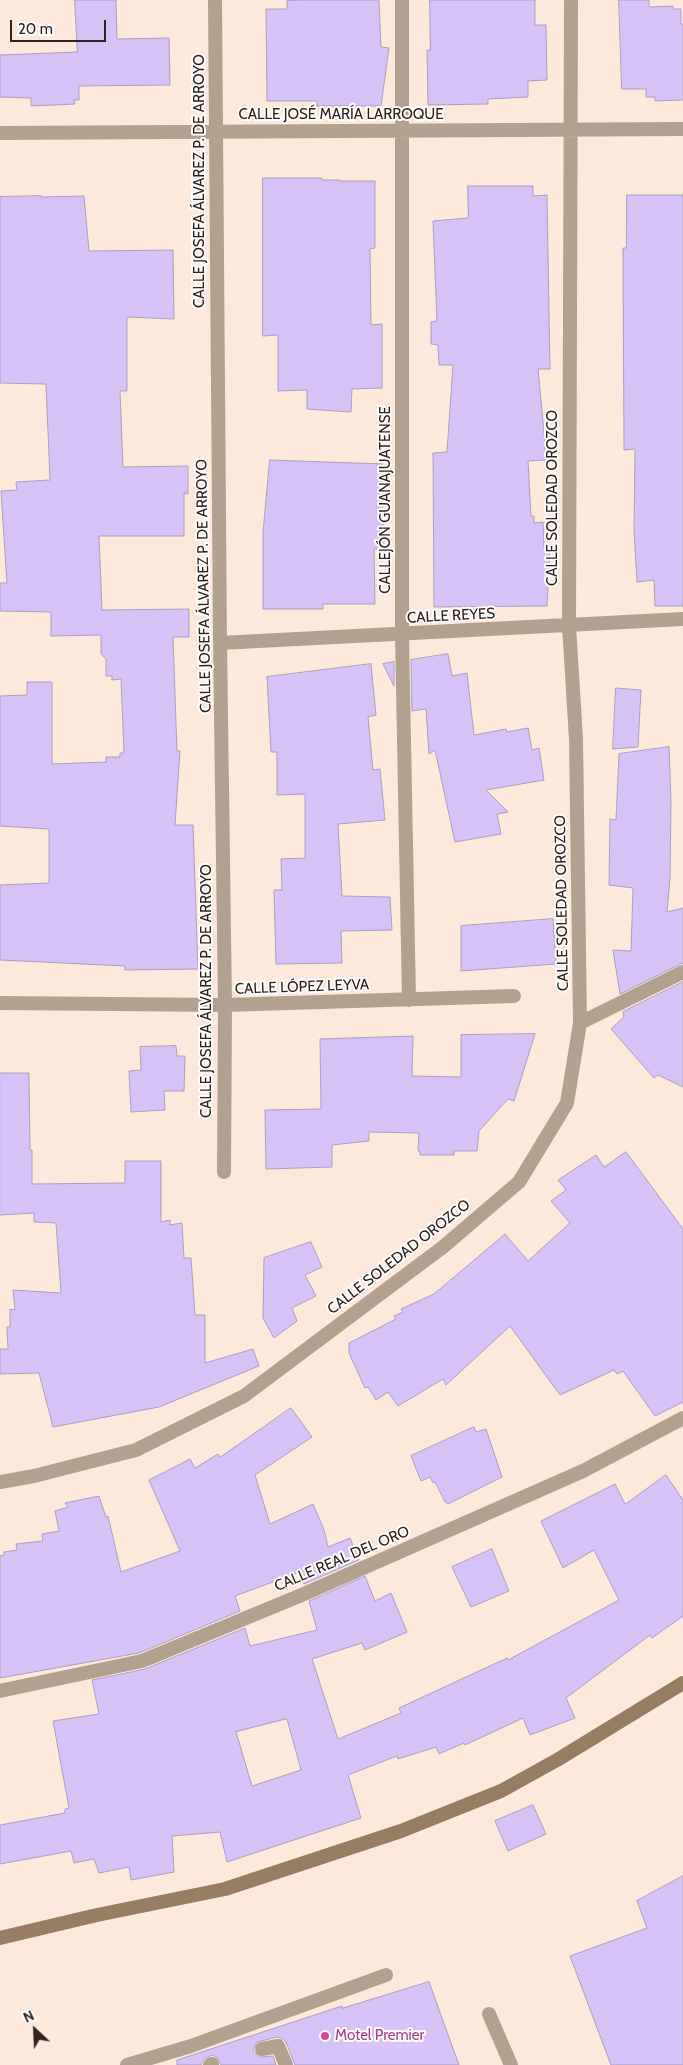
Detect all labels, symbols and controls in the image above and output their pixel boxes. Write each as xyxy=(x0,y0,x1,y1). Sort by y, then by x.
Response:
scale bar xyxy=(12,10,109,42)
text: 20 m xyxy=(18,20,53,38)
street label: CALLE JOSEFA ÁLVAREZ P. DE ARROYO xyxy=(191,54,209,308)
street label: CALLE JOSÉ MARÍA LARROQUE xyxy=(238,106,444,124)
street label: CALLEJÓN GUANAJUATENSE xyxy=(377,406,395,594)
street label: CALLE SOLEDAD OROZCO xyxy=(544,410,562,586)
street label: CALLE JOSEFA ÁLVAREZ P. DE ARROYO xyxy=(193,459,215,713)
street label: CALLE REYES xyxy=(407,605,495,627)
street label: CALLE SOLEDAD OROZCO xyxy=(551,815,573,991)
street label: CALLE JOSEFA ÁLVAREZ P. DE ARROYO xyxy=(198,864,216,1118)
street label: CALLE LÓPEZ LEYVA xyxy=(235,976,369,998)
street label: CALLE SOLEDAD OROZCO xyxy=(324,1196,474,1318)
street label: CALLE REAL DEL ORO xyxy=(272,1522,412,1596)
north arrow xyxy=(10,2005,60,2055)
text: N xyxy=(20,2006,37,2027)
place label: Motel Premier xyxy=(335,2027,424,2045)
marker: Motel Premier xyxy=(319,2030,331,2042)

